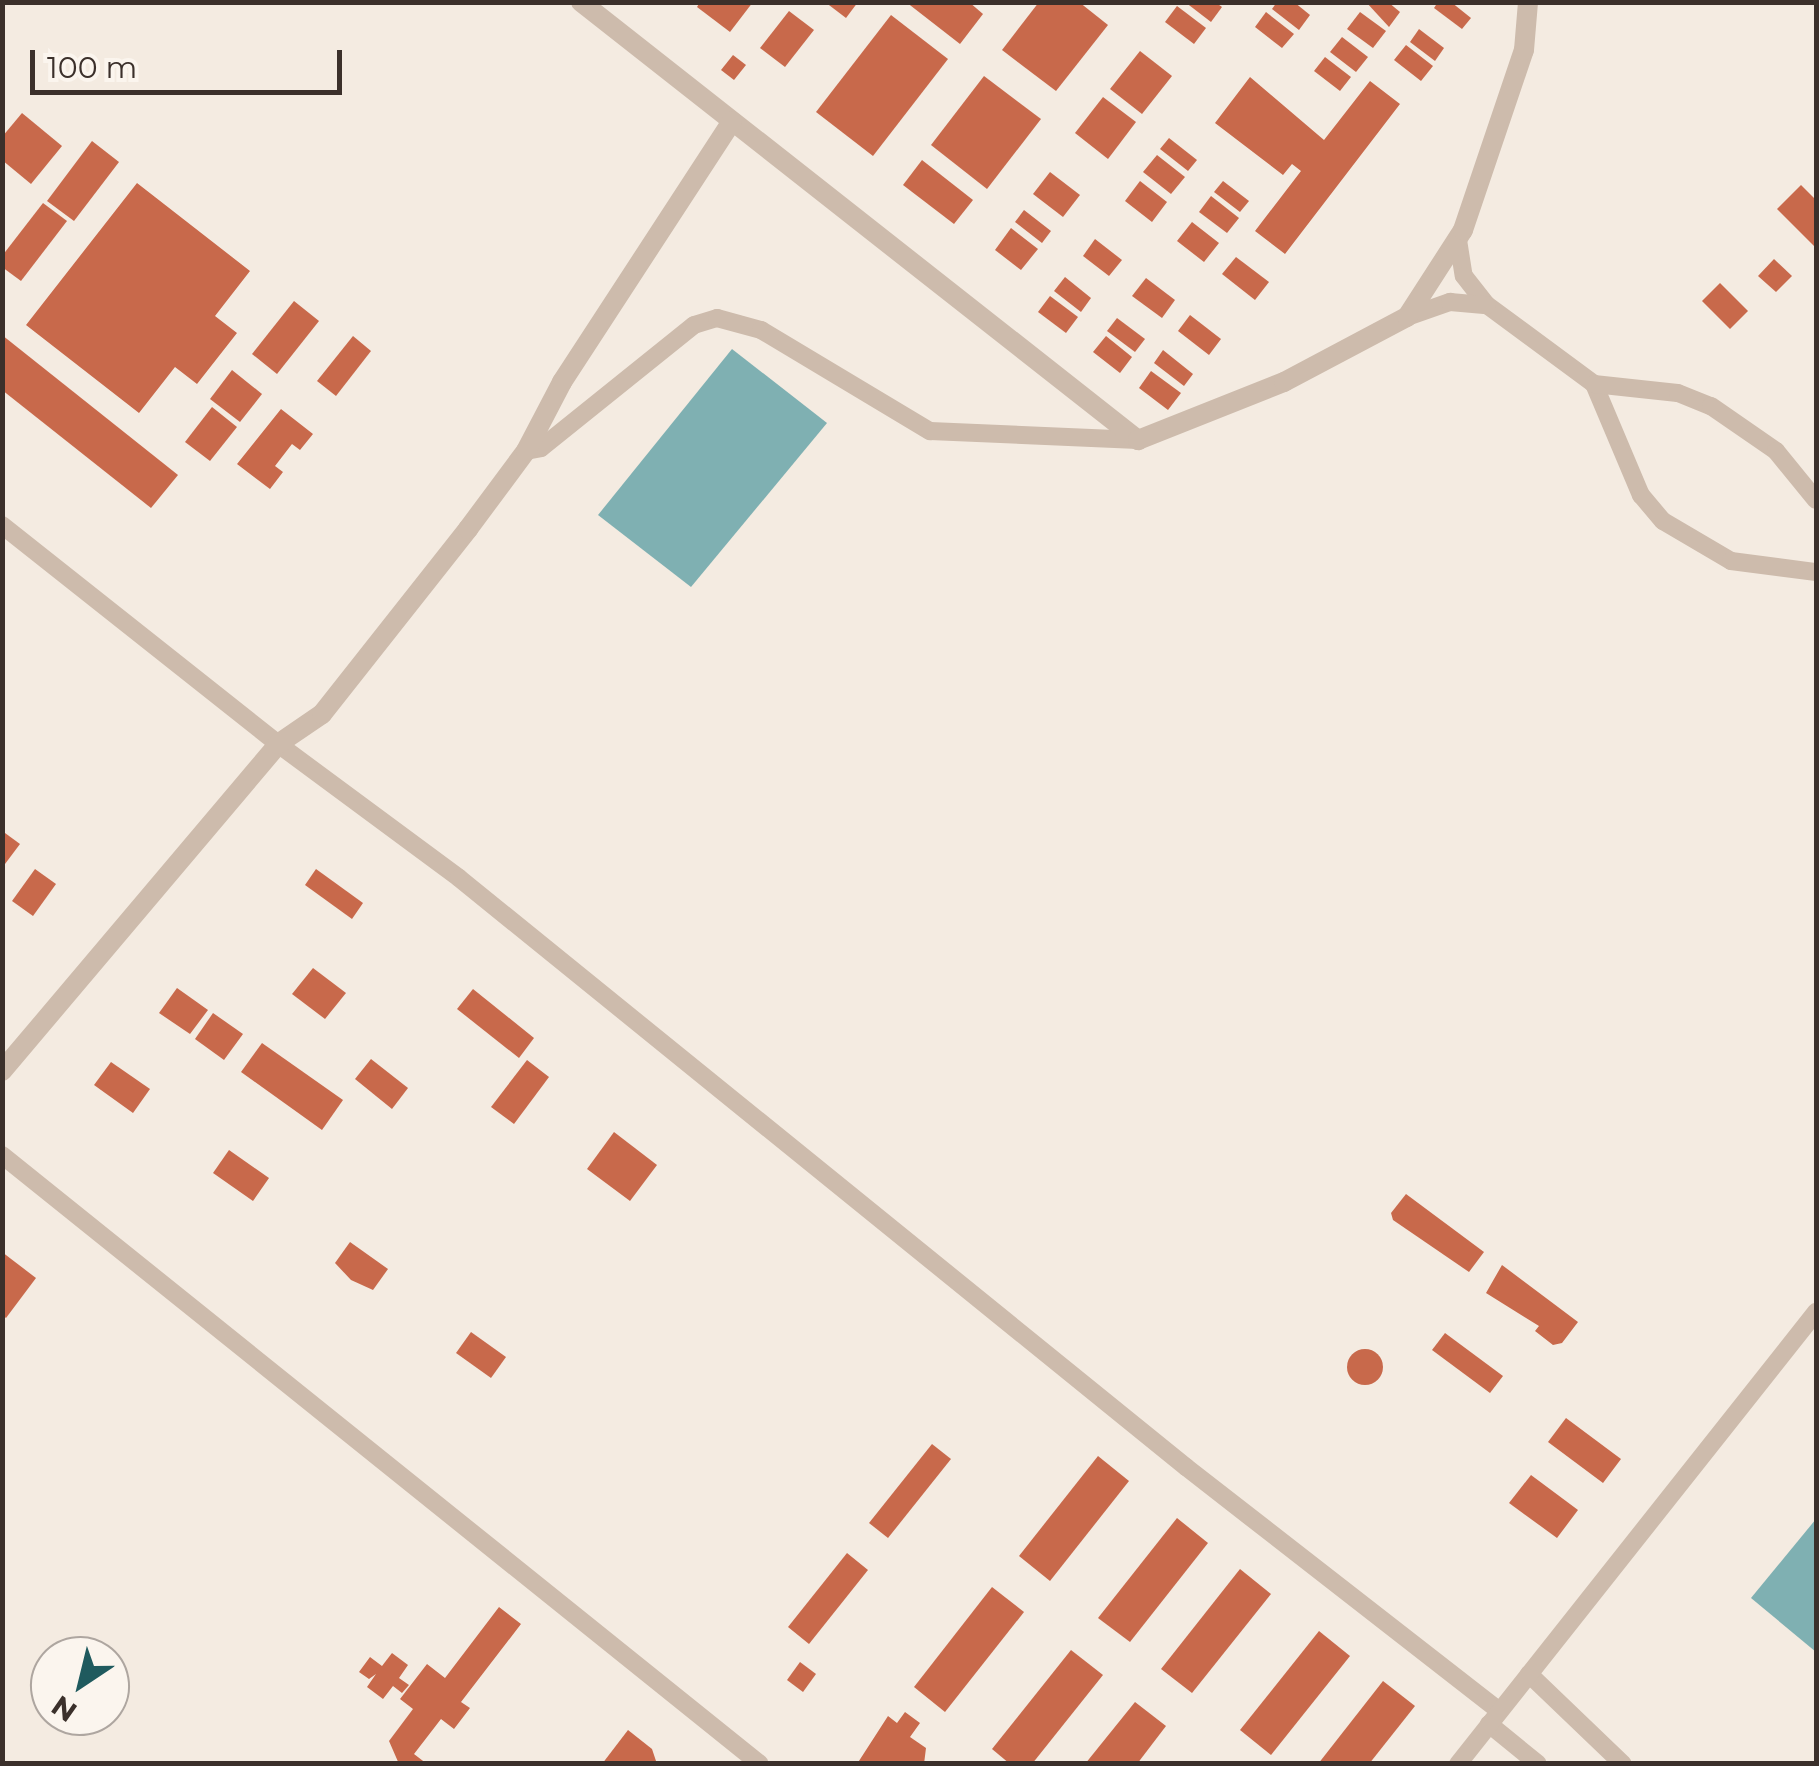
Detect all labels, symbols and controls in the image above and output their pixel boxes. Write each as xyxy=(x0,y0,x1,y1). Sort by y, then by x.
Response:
scale bar xyxy=(35,30,348,92)
text: 100 m xyxy=(47,49,137,86)
north arrow xyxy=(30,1636,130,1736)
text: N xyxy=(45,1689,83,1729)

